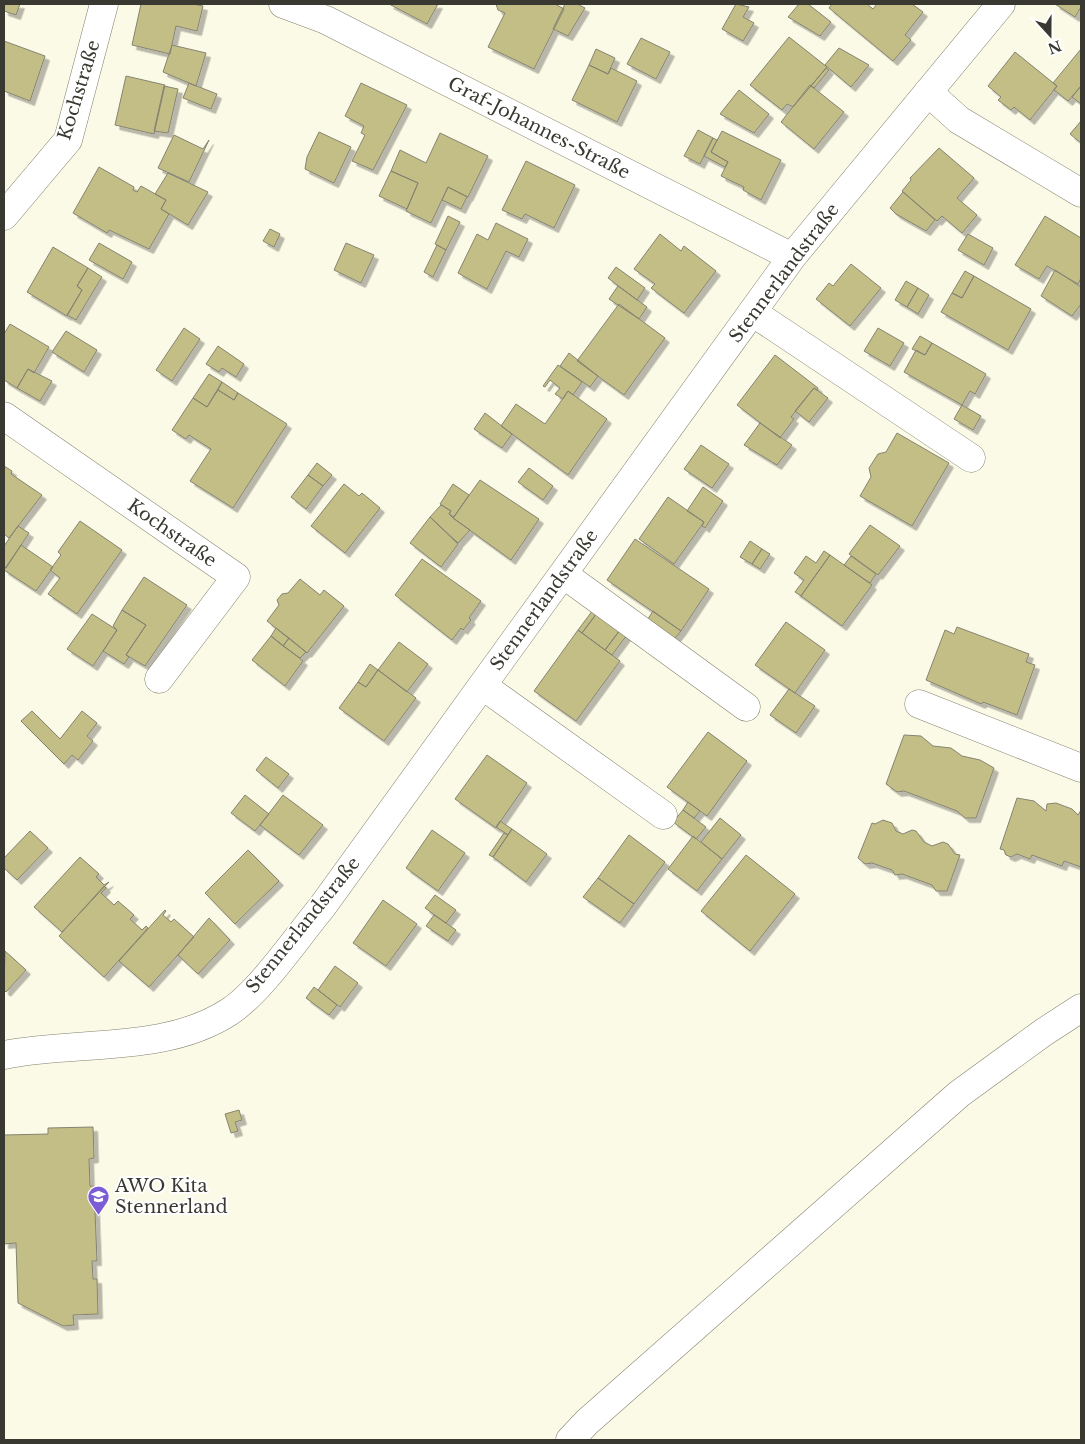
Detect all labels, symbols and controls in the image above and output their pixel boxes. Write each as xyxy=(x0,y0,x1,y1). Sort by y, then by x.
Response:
north arrow xyxy=(1025,10,1075,60)
text: N xyxy=(1045,36,1064,58)
street label: Kochstraße xyxy=(53,37,105,143)
street label: Graf-Johannes-Straße xyxy=(444,72,634,184)
street label: Stennerlandstraße xyxy=(724,199,844,347)
street label: Kochstraße xyxy=(123,494,221,572)
street label: Stennerlandstraße xyxy=(485,525,603,675)
street label: Stennerlandstraße xyxy=(241,852,365,998)
place label: AWO Kita Stennerland xyxy=(114,1175,228,1218)
school or university icon: AWO Kita Stennerland xyxy=(87,1184,111,1215)

